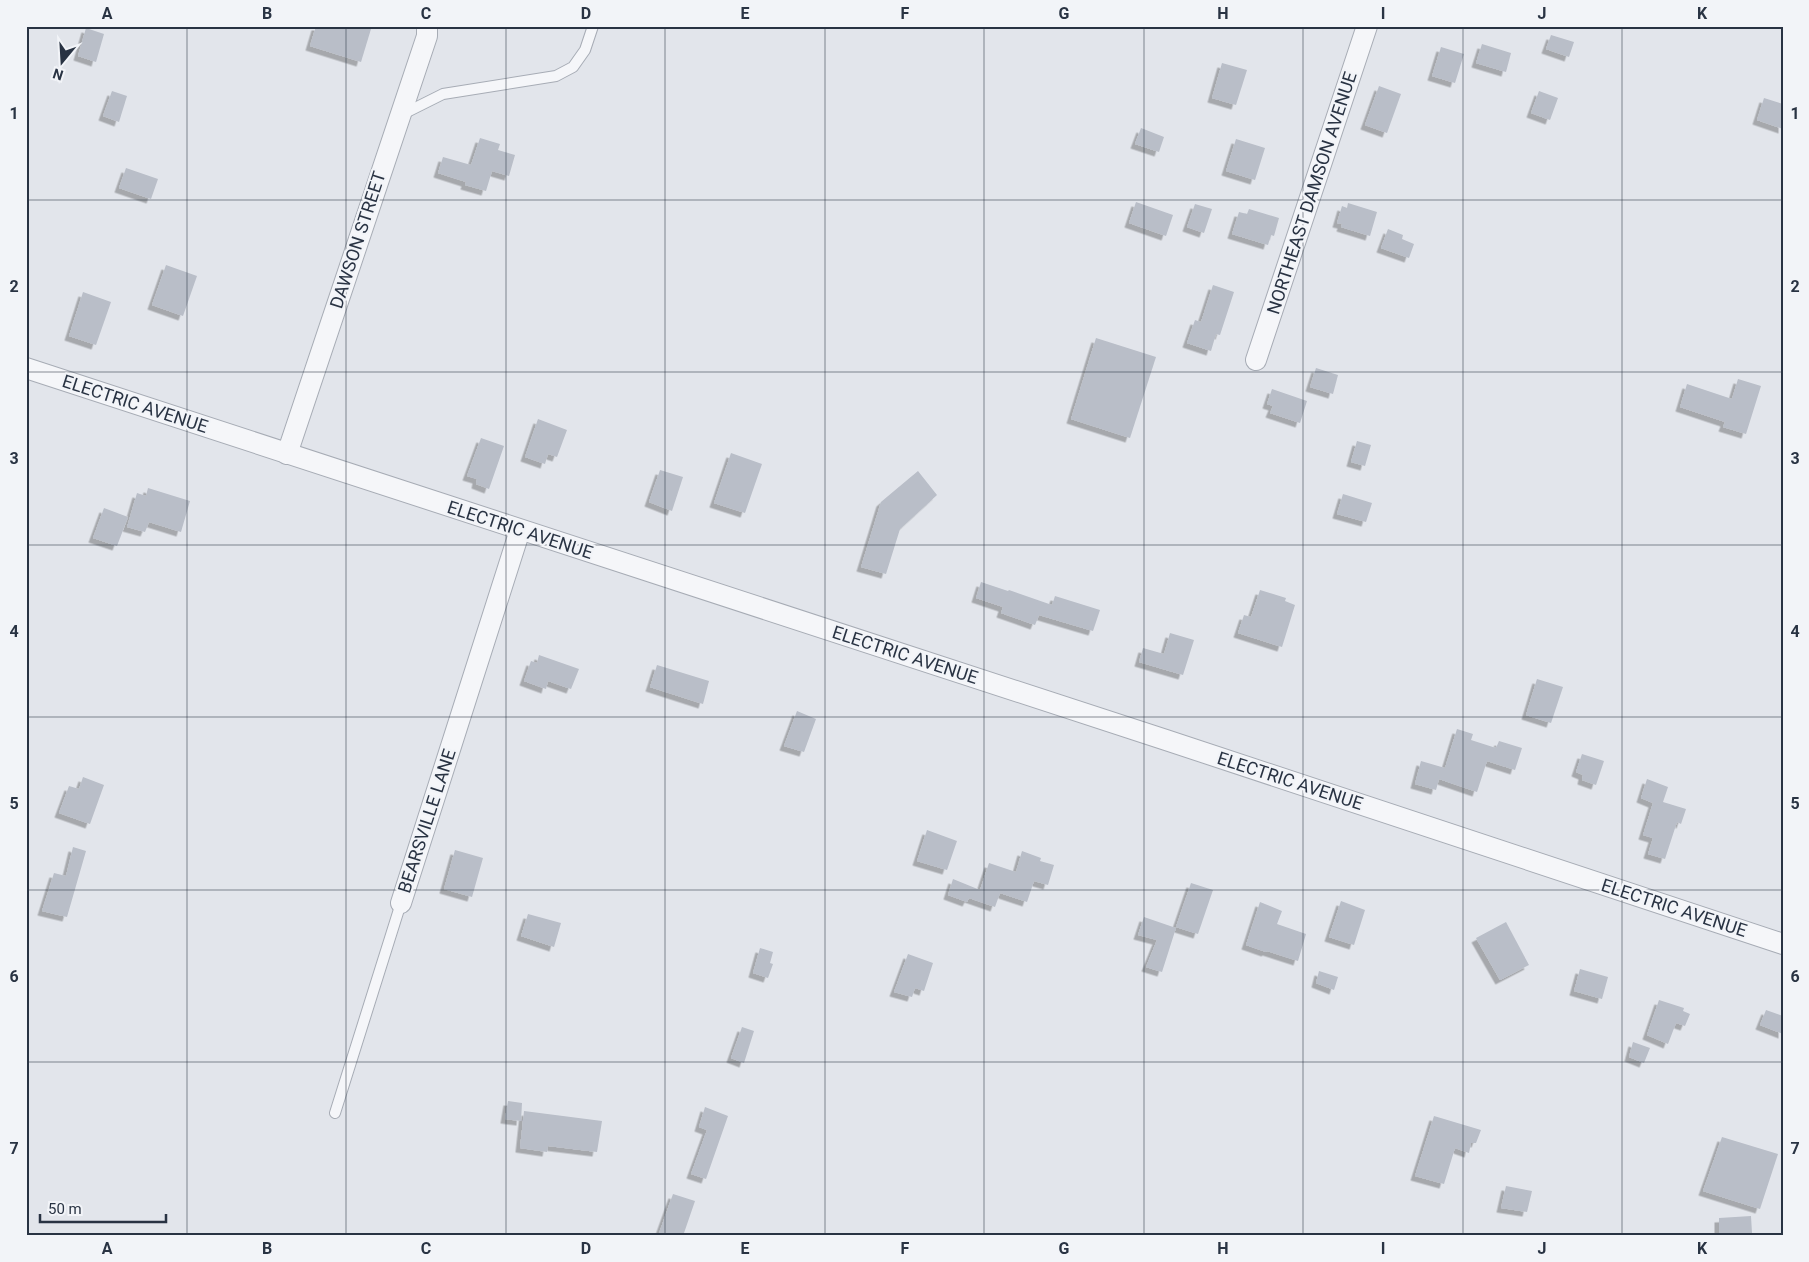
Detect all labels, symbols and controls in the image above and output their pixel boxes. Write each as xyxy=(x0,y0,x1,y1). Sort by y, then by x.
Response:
text: A xyxy=(102,4,113,23)
text: B xyxy=(262,4,272,23)
text: C xyxy=(421,4,431,23)
text: D xyxy=(581,4,591,23)
text: E xyxy=(741,4,750,23)
text: F xyxy=(901,4,910,23)
text: G xyxy=(1059,4,1070,23)
text: H xyxy=(1217,4,1229,23)
text: I xyxy=(1381,4,1385,23)
text: J xyxy=(1538,4,1546,23)
text: K xyxy=(1697,4,1708,23)
north arrow xyxy=(38,38,88,88)
text: N xyxy=(51,65,65,84)
street label: NORTHEAST DAMSON AVENUE xyxy=(1262,69,1361,317)
text: 1 xyxy=(9,104,19,123)
text: 1 xyxy=(1790,104,1800,123)
street label: DAWSON STREET xyxy=(325,168,390,311)
text: 2 xyxy=(9,277,19,296)
text: 2 xyxy=(1790,277,1800,296)
street label: ELECTRIC AVENUE xyxy=(60,370,211,437)
text: 3 xyxy=(9,449,19,468)
text: 3 xyxy=(1790,449,1800,468)
street label: ELECTRIC AVENUE xyxy=(445,496,596,563)
street label: ELECTRIC AVENUE xyxy=(830,621,981,688)
text: 4 xyxy=(9,622,19,641)
text: 4 xyxy=(1790,622,1800,641)
street label: BEARSVILLE LANE xyxy=(393,746,460,895)
street label: ELECTRIC AVENUE xyxy=(1215,747,1366,814)
text: 5 xyxy=(9,794,19,813)
text: 5 xyxy=(1790,794,1800,813)
street label: ELECTRIC AVENUE xyxy=(1599,874,1750,941)
text: 6 xyxy=(9,967,19,986)
text: 6 xyxy=(1790,967,1800,986)
text: 7 xyxy=(9,1139,19,1158)
text: 7 xyxy=(1790,1139,1800,1158)
scale bar xyxy=(40,1192,166,1224)
text: 50 m xyxy=(48,1200,82,1218)
text: A xyxy=(102,1239,113,1258)
text: B xyxy=(262,1239,272,1258)
text: C xyxy=(421,1239,431,1258)
text: D xyxy=(581,1239,591,1258)
text: E xyxy=(741,1239,750,1258)
text: F xyxy=(901,1239,910,1258)
text: G xyxy=(1059,1239,1070,1258)
text: H xyxy=(1217,1239,1229,1258)
text: I xyxy=(1381,1239,1385,1258)
text: J xyxy=(1538,1239,1546,1258)
text: K xyxy=(1697,1239,1708,1258)

